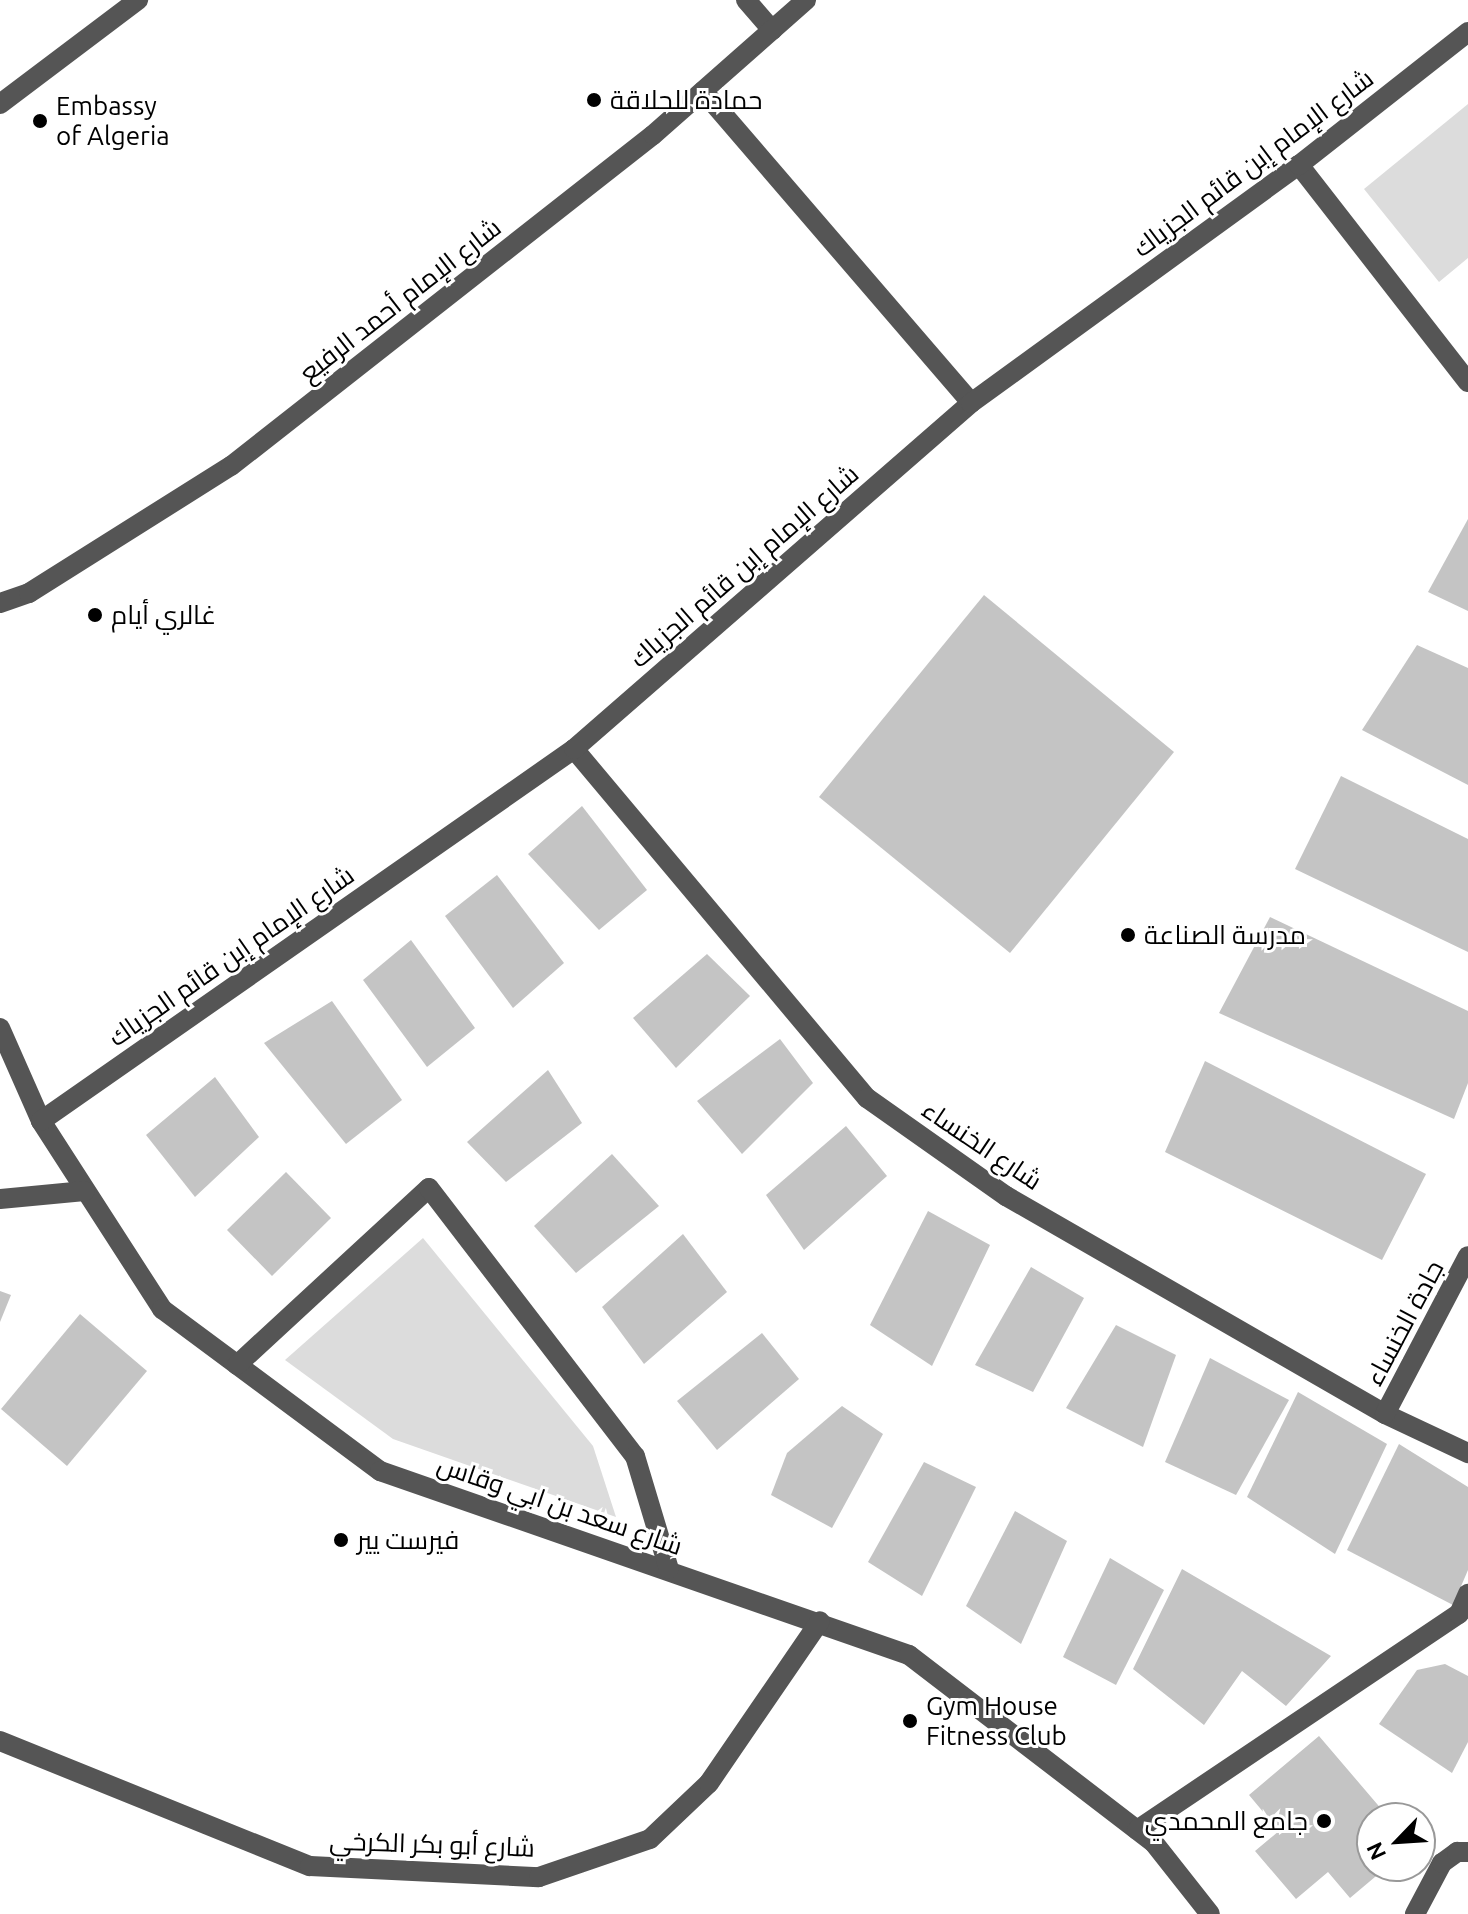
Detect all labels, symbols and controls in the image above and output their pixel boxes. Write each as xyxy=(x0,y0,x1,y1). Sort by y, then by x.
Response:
street label: شارع الإمام إبن قائم الجزياك xyxy=(1127,62,1379,264)
place label: حمادة للحلاقة xyxy=(610,84,762,116)
place label: Embassy of Algeria xyxy=(56,90,170,152)
marker: حمادة للحلاقة xyxy=(585,91,603,109)
marker: Embassy of Algeria xyxy=(31,112,49,130)
street label: شارع الإمام أحمد الرفيع xyxy=(293,212,507,388)
street label: شارع الإمام إبن قائم الجزياك xyxy=(623,458,865,674)
place label: غالري أيام xyxy=(111,599,216,631)
marker: غالري أيام xyxy=(86,606,104,624)
street label: شارع الإمام إبن قائم الجزياك xyxy=(102,859,360,1053)
place label: مدرسة الصناعة xyxy=(1144,919,1306,951)
marker: مدرسة الصناعة xyxy=(1119,926,1137,944)
street label: شارع الخنساء xyxy=(916,1093,1048,1197)
street label: جادة الخنساء xyxy=(1358,1255,1450,1391)
street label: شارع سعد بن ابي وقاس xyxy=(433,1448,687,1562)
place label: فيرست يير xyxy=(357,1524,459,1556)
marker: فيرست يير xyxy=(332,1531,350,1549)
place label: Gym House Fitness Club xyxy=(926,1690,1067,1752)
marker: Gym House Fitness Club xyxy=(901,1712,919,1730)
north arrow xyxy=(1356,1802,1436,1882)
place label: جامع المحمدي xyxy=(1145,1805,1308,1837)
marker: جامع المحمدي xyxy=(1315,1812,1333,1830)
street label: شارع أبو بكر الكرخي xyxy=(329,1825,535,1863)
text: N xyxy=(1361,1839,1390,1864)

